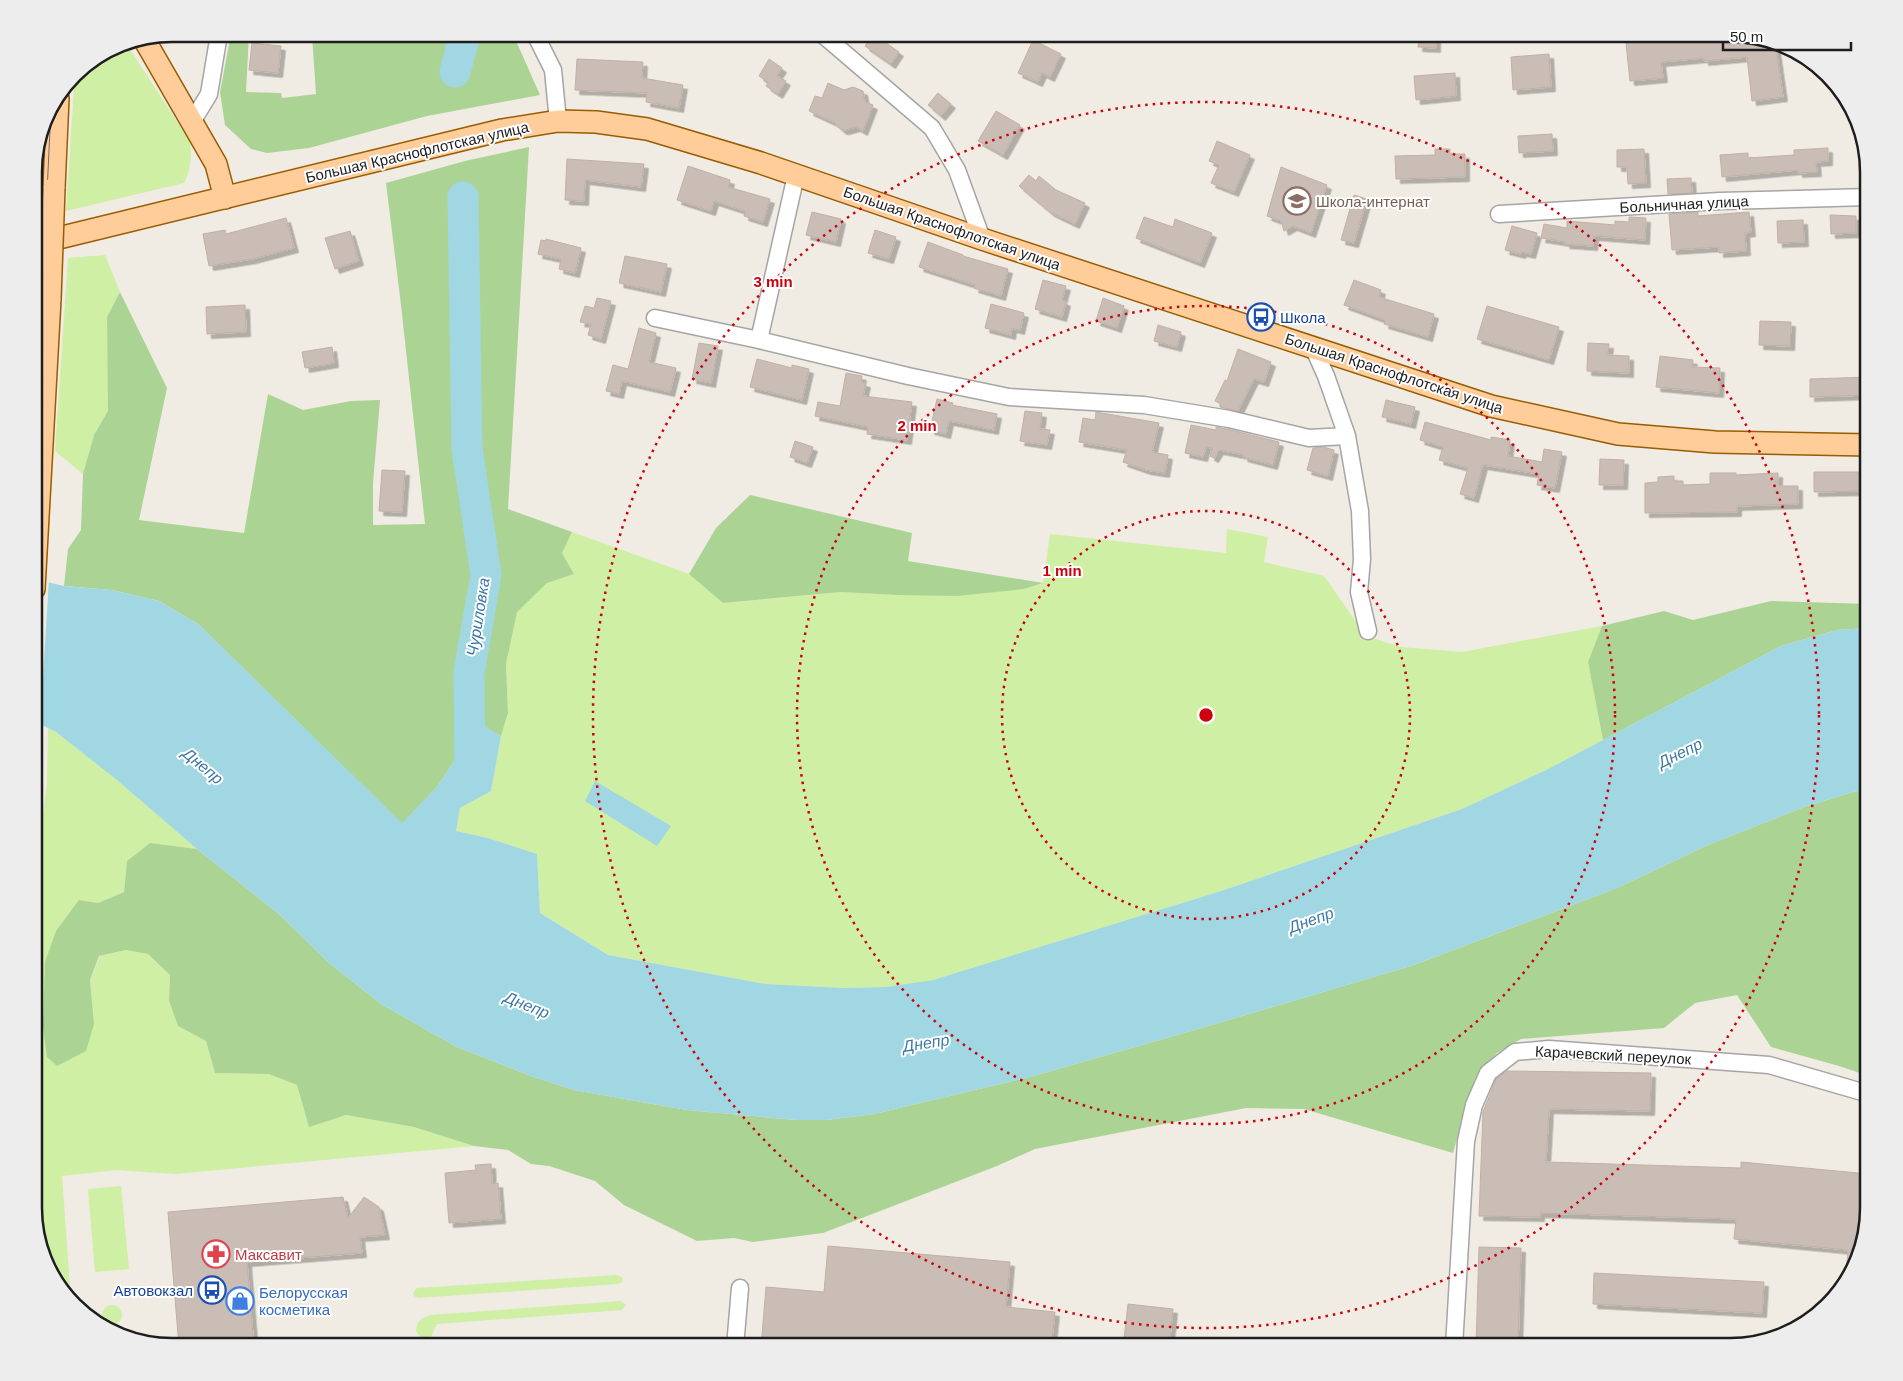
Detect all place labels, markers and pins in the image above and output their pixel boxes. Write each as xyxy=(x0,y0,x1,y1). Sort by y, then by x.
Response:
school or university icon: Школа-интернат xyxy=(1282,186,1312,216)
place label: Школа-интернат xyxy=(1316,193,1430,210)
bus stop icon: Школа xyxy=(1246,302,1276,332)
place label: Школа xyxy=(1280,309,1326,326)
centre of rings xyxy=(1197,706,1215,724)
pharmacy icon: Максавит xyxy=(201,1239,231,1269)
place label: Максавит xyxy=(235,1246,302,1263)
bus stop icon: Автовокзал xyxy=(197,1275,227,1305)
place label: Автовокзал xyxy=(113,1282,193,1299)
place label: Белорусская косметика xyxy=(259,1284,348,1318)
shop icon: Белорусская косметика xyxy=(225,1286,255,1316)

